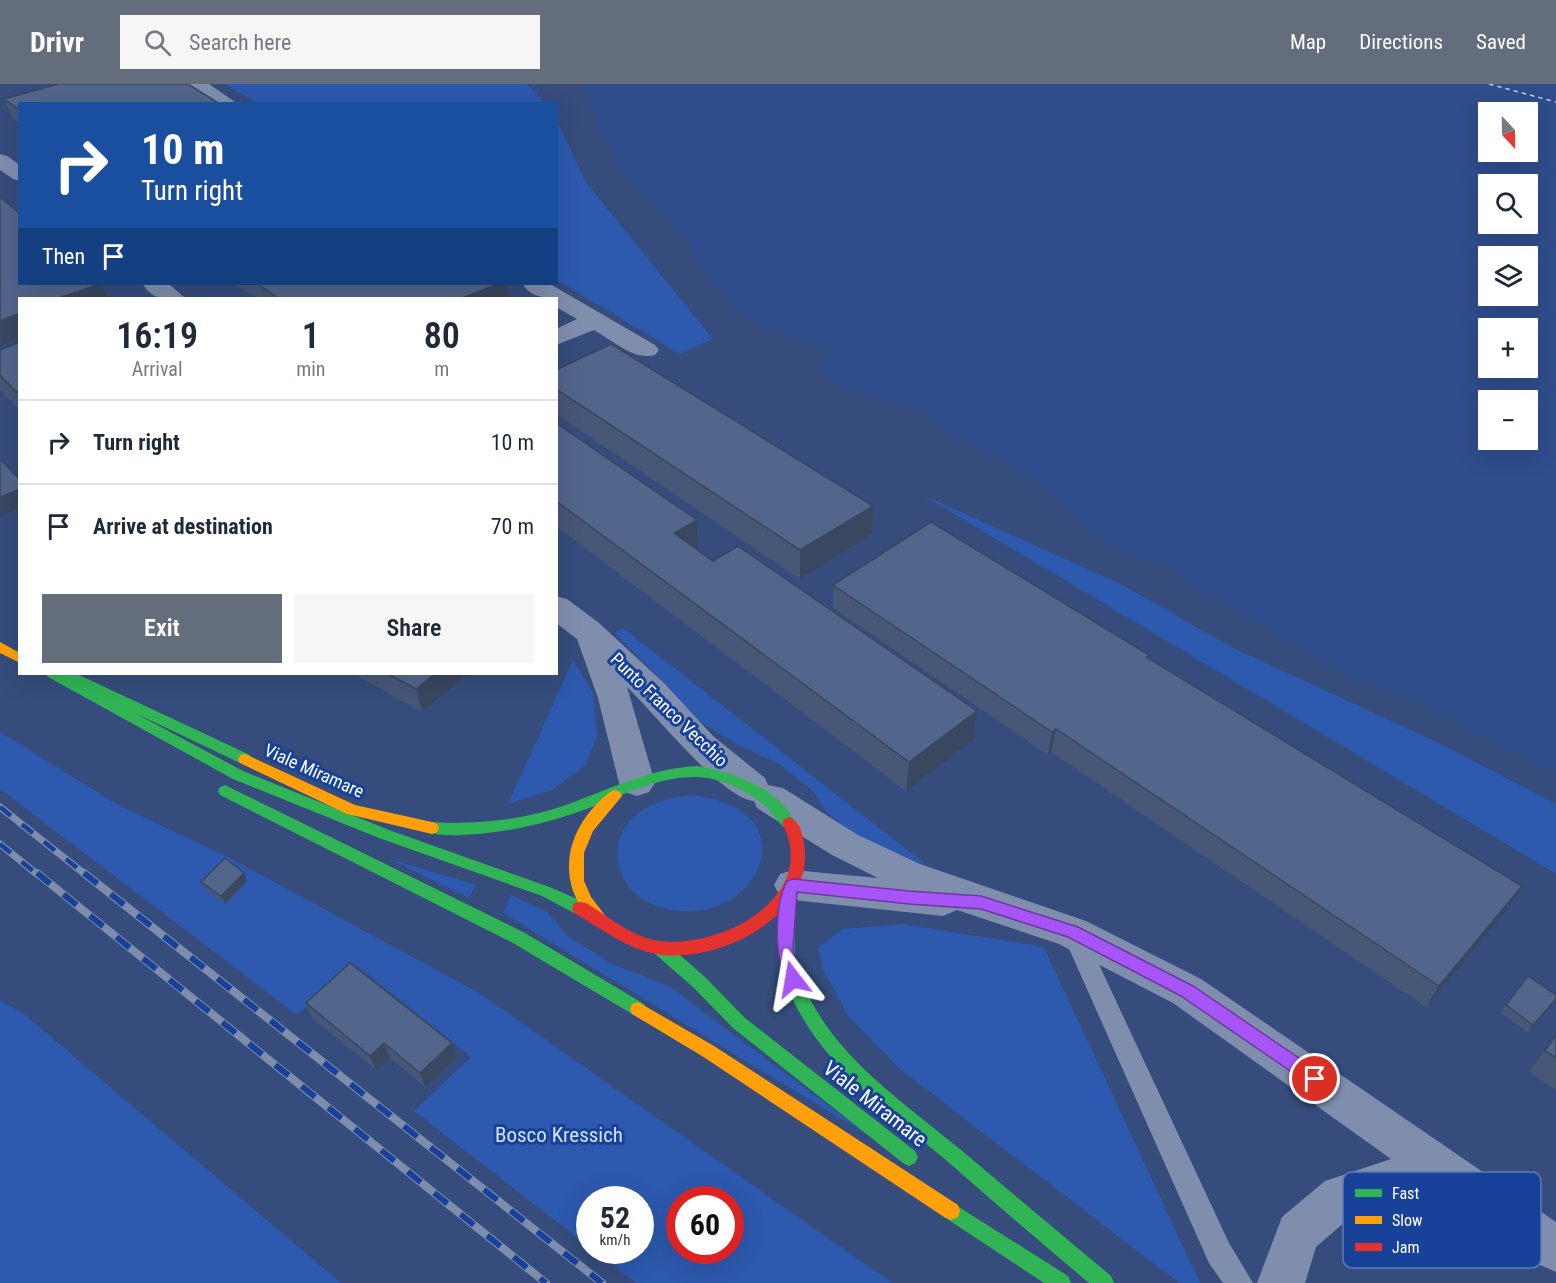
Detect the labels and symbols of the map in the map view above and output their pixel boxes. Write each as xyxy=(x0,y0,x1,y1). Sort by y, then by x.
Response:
north arrow xyxy=(1478,102,1538,162)
street label: Punto Franco Vecchio xyxy=(606,648,732,771)
street label: Viale Miramare xyxy=(261,739,367,802)
position arrow xyxy=(761,947,825,1011)
pin xyxy=(1289,1053,1340,1104)
street label: Viale Miramare xyxy=(818,1056,932,1152)
park label: Bosco Kressich xyxy=(495,1123,623,1147)
legend xyxy=(1343,1172,1541,1268)
text: Fast xyxy=(1392,1184,1419,1203)
speed limit sign: 60 xyxy=(666,1186,744,1264)
text: Slow xyxy=(1392,1211,1422,1230)
text: Jam xyxy=(1392,1238,1419,1257)

